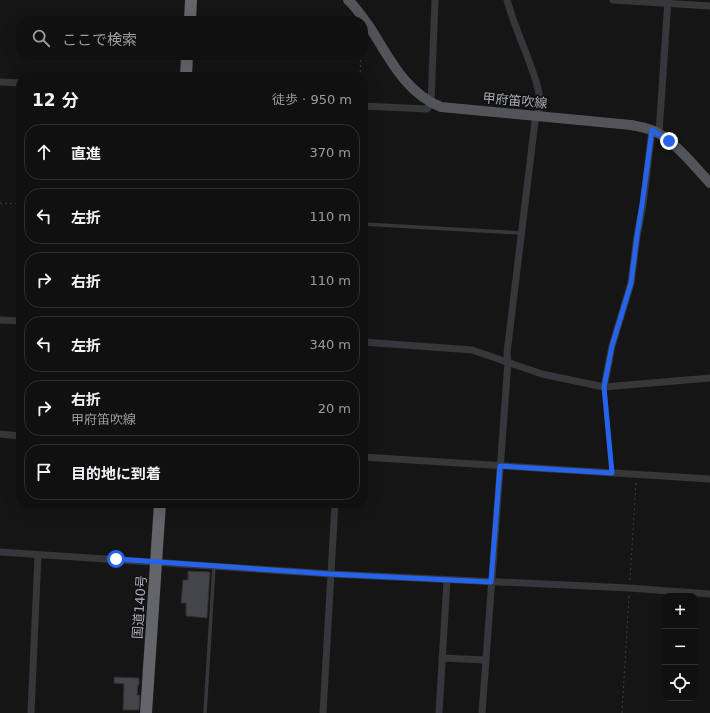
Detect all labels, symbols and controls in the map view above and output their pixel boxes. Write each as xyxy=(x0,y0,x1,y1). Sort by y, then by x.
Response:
search box xyxy=(16,16,368,60)
icon: search xyxy=(30,27,52,49)
text: ここで検索 xyxy=(62,31,137,49)
text: 12 分 xyxy=(32,90,79,110)
street label: 甲府笛吹線 xyxy=(482,90,548,111)
text: 徒歩 · 950 m xyxy=(272,92,352,107)
route end xyxy=(660,132,678,150)
icon: ahead xyxy=(33,141,55,163)
text: 直進 xyxy=(71,145,101,163)
text: 370 m xyxy=(309,145,351,160)
icon: left xyxy=(33,205,55,227)
text: 左折 xyxy=(71,209,101,227)
text: 110 m xyxy=(309,209,351,224)
icon: right xyxy=(33,269,55,291)
text: 右折 xyxy=(71,273,101,291)
text: 110 m xyxy=(309,273,351,288)
icon: left xyxy=(33,333,55,355)
text: 左折 xyxy=(71,337,101,355)
text: 340 m xyxy=(309,337,351,352)
text: 右折 xyxy=(71,391,101,409)
icon: right xyxy=(33,397,55,419)
text: 20 m xyxy=(318,401,351,416)
text: 甲府笛吹線 xyxy=(71,412,136,427)
icon: arrive xyxy=(33,461,55,483)
text: 目的地に到着 xyxy=(71,465,161,483)
route start xyxy=(107,550,125,568)
street label: 国道140号 xyxy=(130,575,149,639)
map controls xyxy=(662,593,698,701)
button: + xyxy=(662,593,698,629)
button: − xyxy=(662,629,698,665)
button: locate xyxy=(662,665,698,701)

